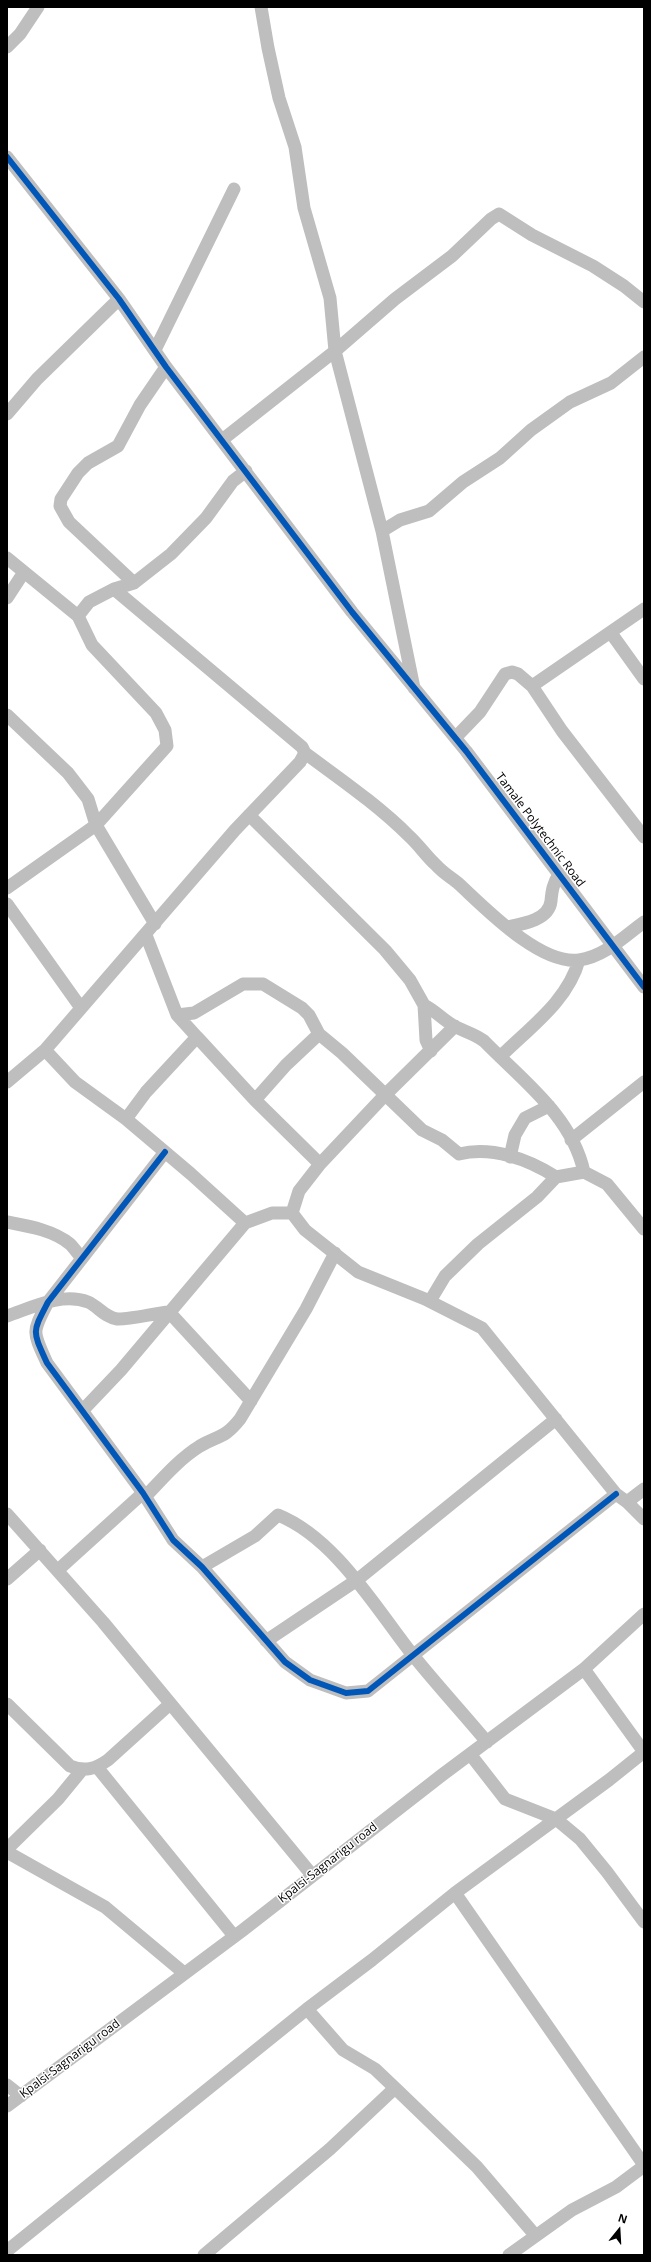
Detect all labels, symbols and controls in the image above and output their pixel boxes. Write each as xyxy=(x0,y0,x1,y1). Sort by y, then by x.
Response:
street label: Tamale Polytechnic Road xyxy=(492,770,588,890)
street label: Kpalsi-Sagnarigu road xyxy=(276,1820,380,1906)
street label: Kpalsi-Sagnarigu road xyxy=(17,2017,123,2101)
north arrow xyxy=(599,2210,639,2250)
text: N xyxy=(616,2210,629,2227)

